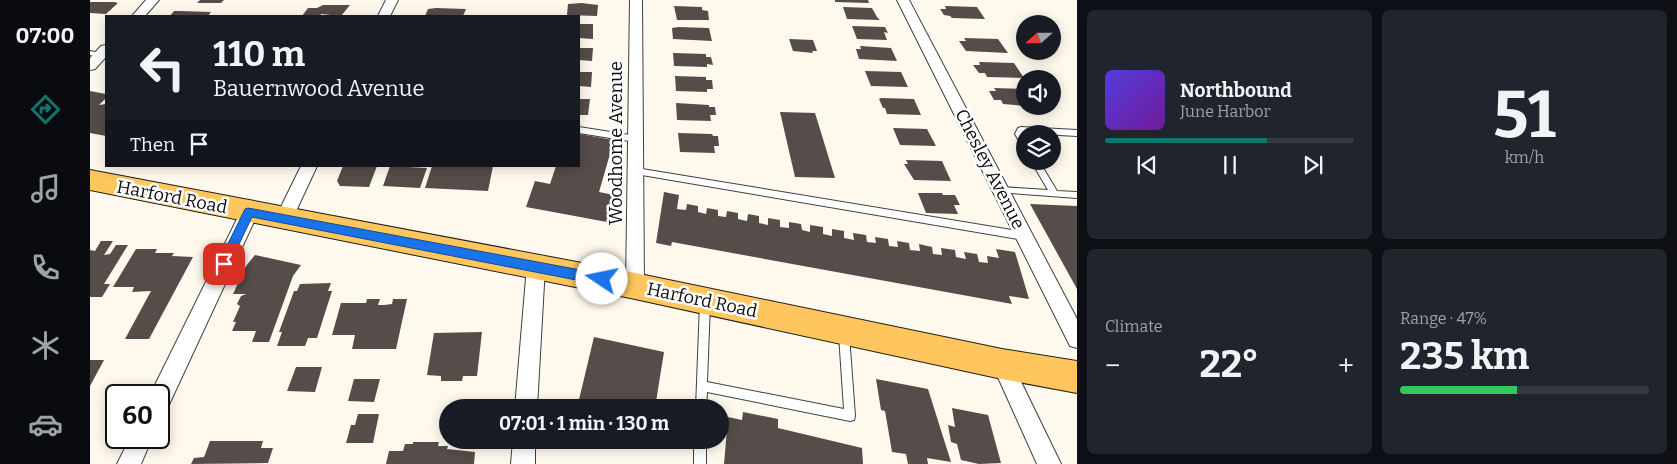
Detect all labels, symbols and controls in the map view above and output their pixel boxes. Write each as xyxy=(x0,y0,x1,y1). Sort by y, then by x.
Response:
north arrow xyxy=(1016,15,1061,60)
map controls xyxy=(1016,15,1061,170)
text: 07:00 xyxy=(16,22,74,49)
text: 110 m xyxy=(213,33,305,75)
icon: left xyxy=(130,35,195,100)
street label: Woodhome Avenue xyxy=(605,61,627,225)
button: sound xyxy=(1016,70,1061,115)
text: Bauernwood Avenue xyxy=(213,75,424,102)
text: 51 xyxy=(1493,76,1556,154)
text: Northbound xyxy=(1180,79,1292,102)
icon: directions xyxy=(28,92,63,127)
text: June Harbor xyxy=(1180,102,1271,121)
street label: Chesley Avenue xyxy=(950,105,1030,233)
button: layers xyxy=(1016,125,1061,170)
icon: arrive xyxy=(185,130,213,158)
text: Then xyxy=(130,133,175,156)
text: km/h xyxy=(1505,148,1544,167)
icon: previous xyxy=(1133,151,1161,179)
icon: pause xyxy=(1216,151,1244,179)
icon: next xyxy=(1299,151,1327,179)
icon: music xyxy=(28,171,63,206)
street label: Harford Road xyxy=(115,176,229,219)
pin xyxy=(203,243,245,285)
icon: phone xyxy=(28,250,63,285)
icon: arrive xyxy=(210,250,238,278)
position arrow xyxy=(575,252,627,304)
street label: Harford Road xyxy=(645,278,759,322)
text: Range · 47% xyxy=(1400,309,1487,328)
text: Climate xyxy=(1105,317,1163,336)
icon: climate xyxy=(28,328,63,363)
text: 235 km xyxy=(1400,333,1529,379)
text: 22° xyxy=(1199,341,1259,387)
text: − xyxy=(1105,349,1120,382)
text: + xyxy=(1338,349,1354,382)
speed limit sign: 60 xyxy=(105,384,170,449)
icon: car xyxy=(28,407,63,442)
text: 07:01 · 1 min · 130 m xyxy=(499,412,669,435)

